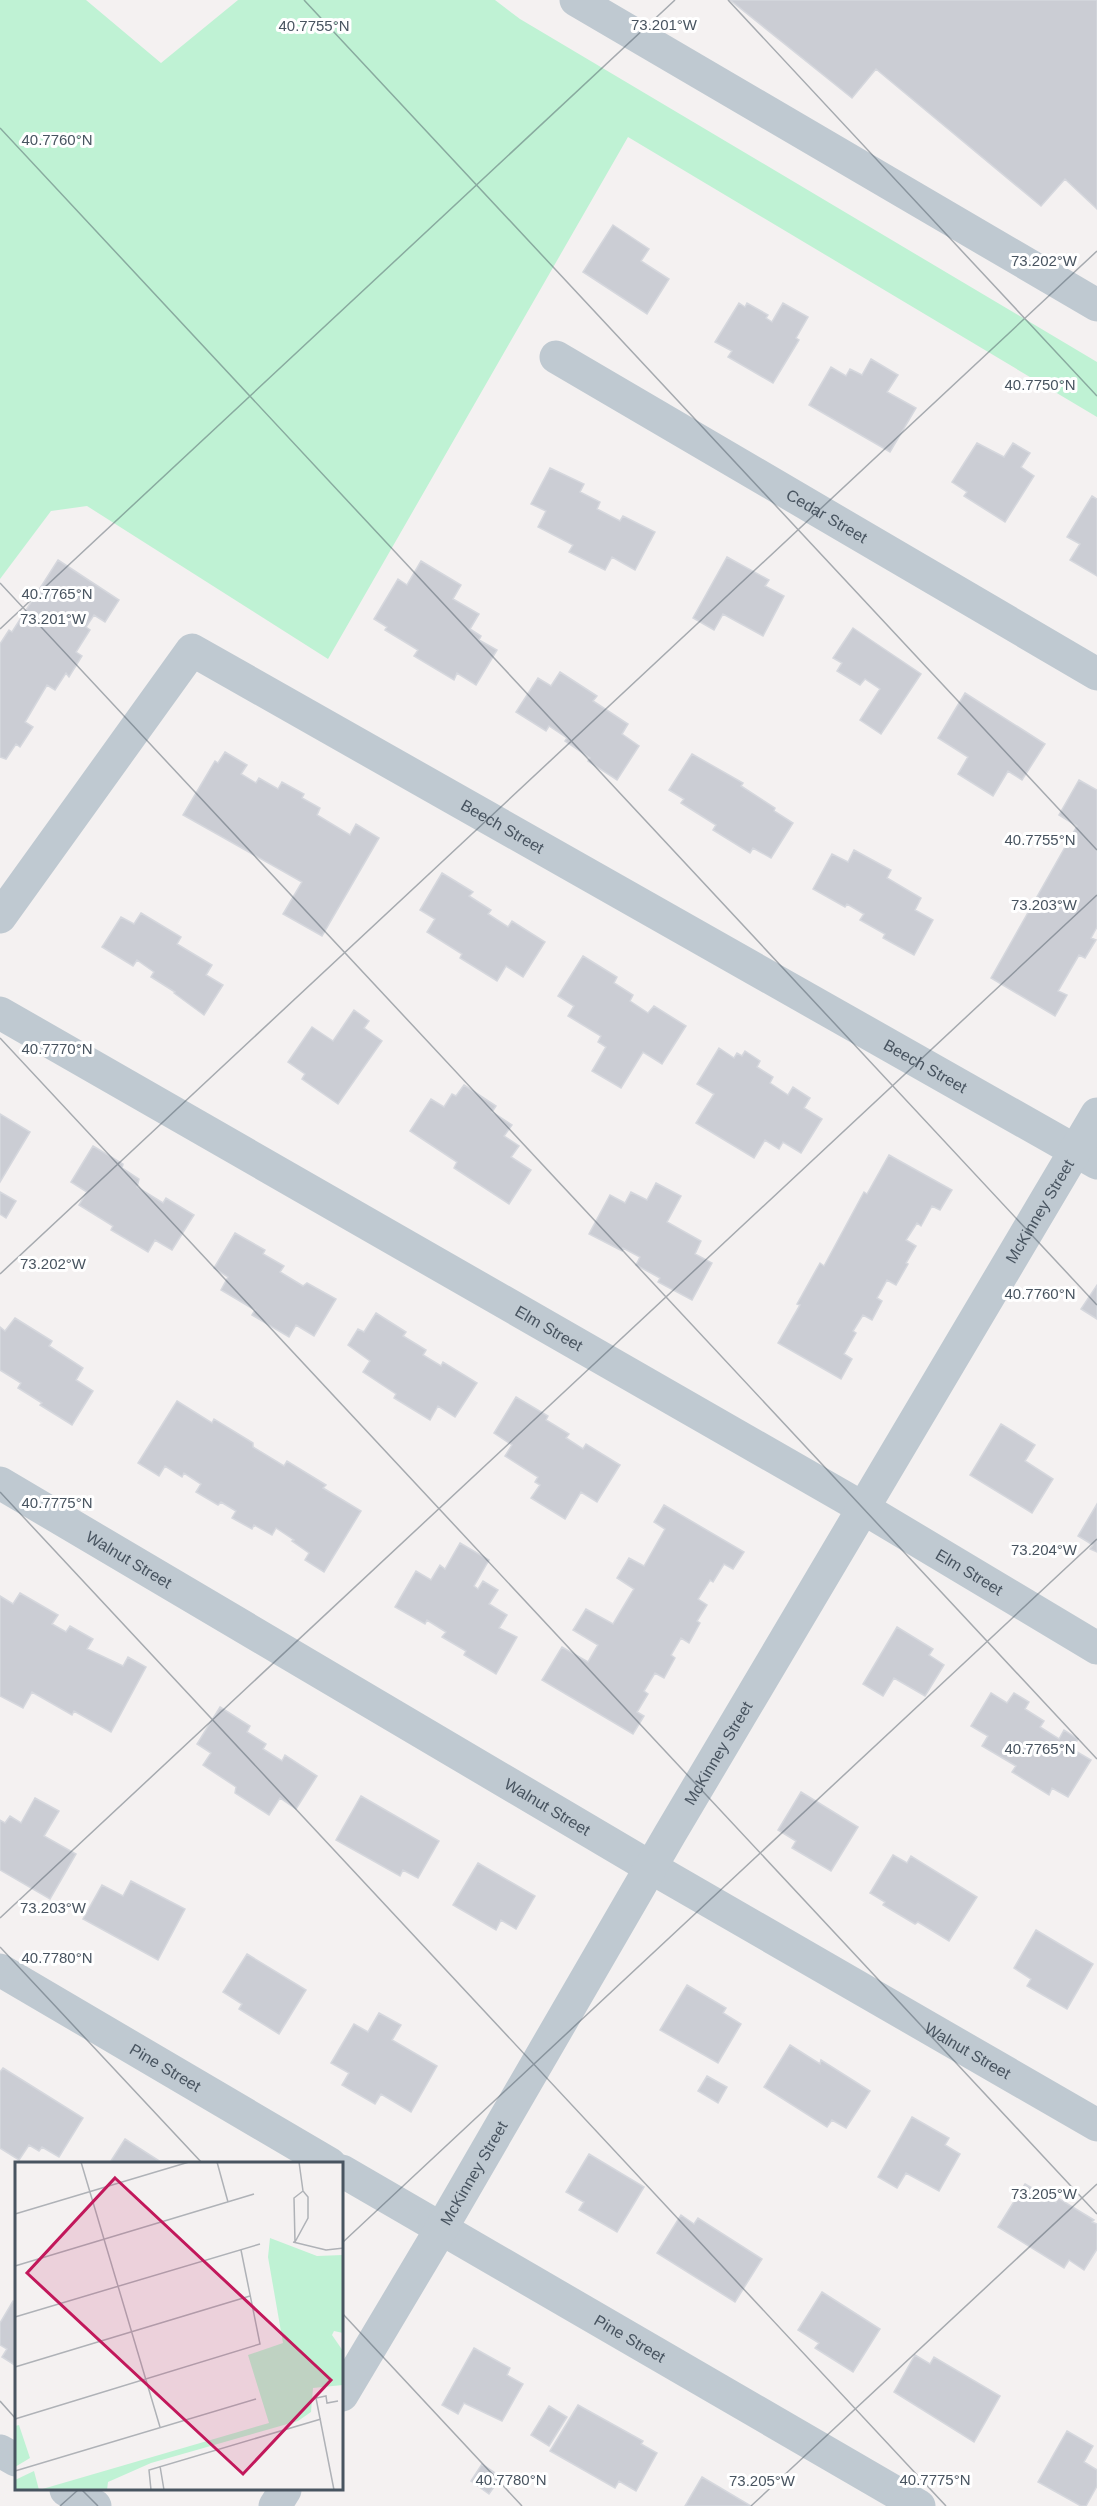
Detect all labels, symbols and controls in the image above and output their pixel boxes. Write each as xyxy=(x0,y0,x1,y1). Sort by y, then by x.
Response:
text: 73.201°W xyxy=(631,16,698,33)
text: 40.7755°N xyxy=(278,17,350,34)
text: 40.7760°N xyxy=(21,131,93,148)
text: 73.202°W xyxy=(1011,252,1078,269)
text: 40.7750°N xyxy=(1004,376,1076,393)
street label: Cedar Street xyxy=(783,486,871,547)
text: 40.7765°N xyxy=(21,585,93,602)
text: 73.201°W xyxy=(20,610,87,627)
street label: Beech Street xyxy=(458,796,547,857)
text: 40.7755°N xyxy=(1004,831,1076,848)
text: 73.203°W xyxy=(1011,896,1078,913)
street label: Beech Street xyxy=(881,1036,970,1097)
text: 40.7770°N xyxy=(21,1040,93,1057)
street label: McKinney Street xyxy=(1003,1156,1077,1266)
text: 73.202°W xyxy=(20,1255,87,1272)
text: 40.7760°N xyxy=(1004,1285,1076,1302)
street label: Elm Street xyxy=(512,1302,586,1355)
text: 40.7775°N xyxy=(21,1494,93,1511)
street label: Walnut Street xyxy=(83,1528,175,1592)
text: 73.204°W xyxy=(1011,1541,1078,1558)
street label: Elm Street xyxy=(933,1546,1006,1599)
street label: McKinney Street xyxy=(681,1698,756,1808)
text: 40.7765°N xyxy=(1004,1740,1076,1757)
street label: Walnut Street xyxy=(501,1775,594,1839)
text: 73.203°W xyxy=(20,1899,87,1916)
text: 40.7780°N xyxy=(21,1949,93,1966)
street label: Walnut Street xyxy=(922,2019,1014,2083)
street label: Pine Street xyxy=(127,2040,204,2095)
street label: McKinney Street xyxy=(437,2118,511,2228)
inset map xyxy=(15,2162,344,2491)
text: 73.205°W xyxy=(1011,2185,1078,2202)
street label: Pine Street xyxy=(591,2311,669,2366)
text: 40.7780°N xyxy=(475,2471,547,2488)
text: 40.7775°N xyxy=(899,2471,971,2488)
text: 73.205°W xyxy=(729,2472,796,2489)

